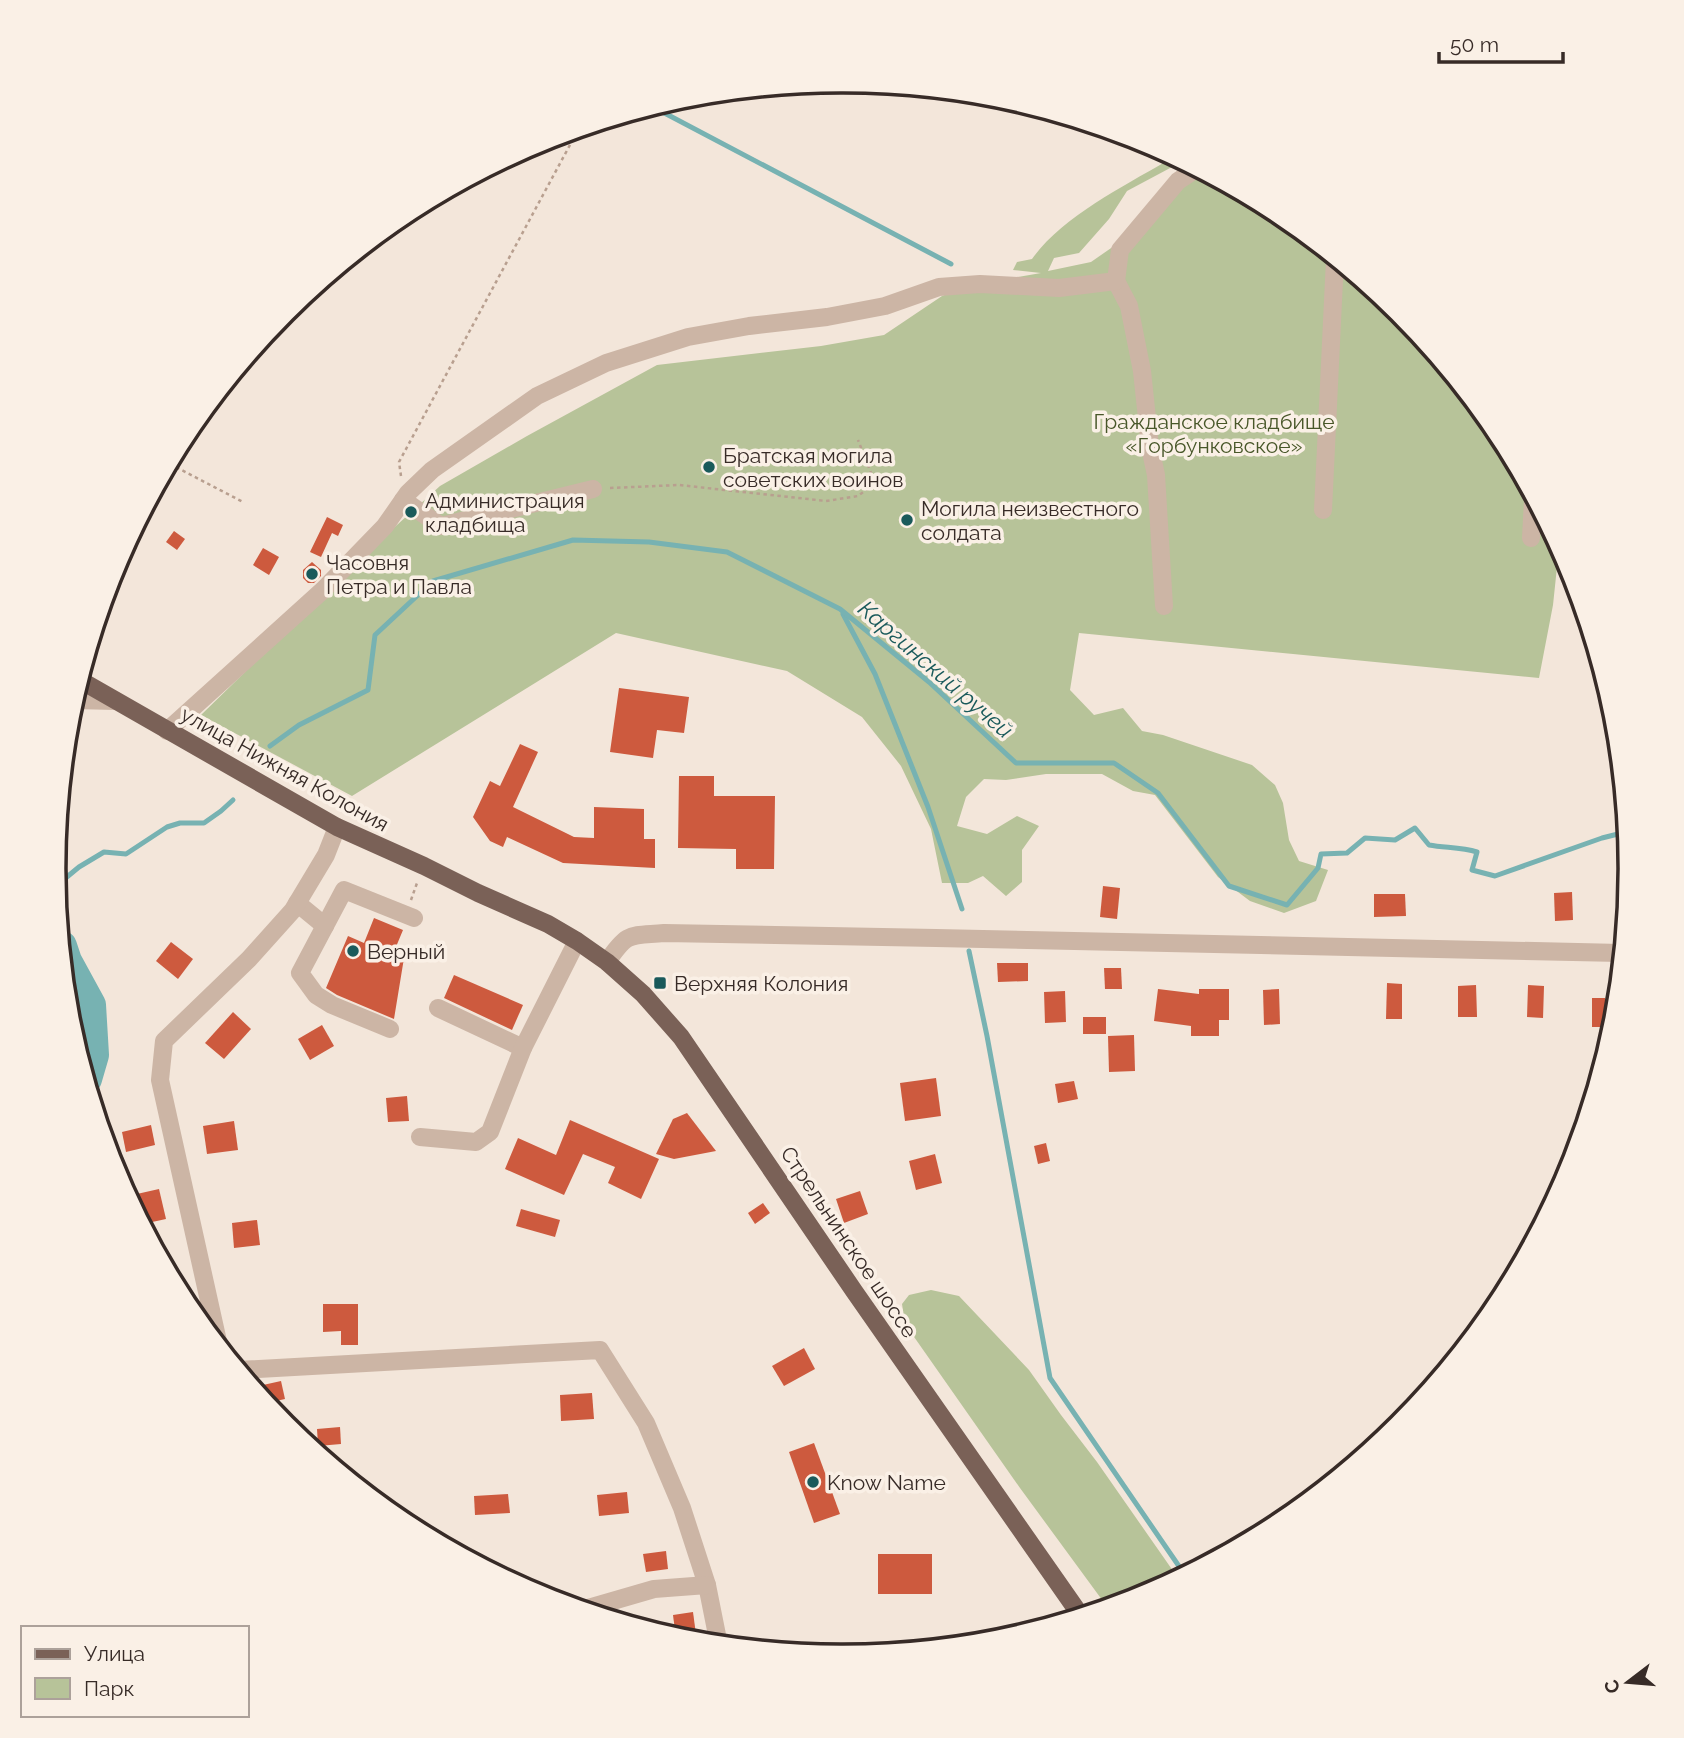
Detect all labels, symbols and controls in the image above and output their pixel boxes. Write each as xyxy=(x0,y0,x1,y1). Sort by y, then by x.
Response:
scale bar xyxy=(1439,21,1563,65)
text: 50 m xyxy=(1450,32,1499,57)
park label: Гражданское кладбище «Горбунковское» xyxy=(1093,409,1335,458)
place label: Братская могила советских воинов xyxy=(723,443,904,492)
marker: Братская могила советских воинов xyxy=(701,459,717,475)
place label: Администрация кладбища xyxy=(425,488,585,537)
place label: Могила неизвестного солдата xyxy=(921,496,1139,545)
marker: Администрация кладбища xyxy=(403,504,419,520)
marker: Могила неизвестного солдата xyxy=(899,512,915,528)
place label: Часовня Петра и Павла xyxy=(326,550,472,599)
marker: Часовня Петра и Павла xyxy=(304,566,320,582)
water label: Каргинский ручей xyxy=(853,595,1019,743)
street label: улица Нижняя Колония xyxy=(177,701,393,837)
place label: Верный xyxy=(367,939,445,964)
marker: Верный xyxy=(345,943,361,959)
place label: Верхняя Колония xyxy=(674,971,848,996)
marker: Верхняя Колония xyxy=(652,975,668,991)
street label: Стрельнинское шоссе xyxy=(776,1142,922,1342)
place label: Know Name xyxy=(827,1470,946,1495)
marker: Know Name xyxy=(805,1474,821,1490)
legend xyxy=(21,1626,248,1717)
text: Улица xyxy=(84,1641,145,1666)
north arrow xyxy=(1593,1647,1663,1717)
text: Парк xyxy=(84,1676,134,1701)
text: С xyxy=(1599,1677,1624,1696)

